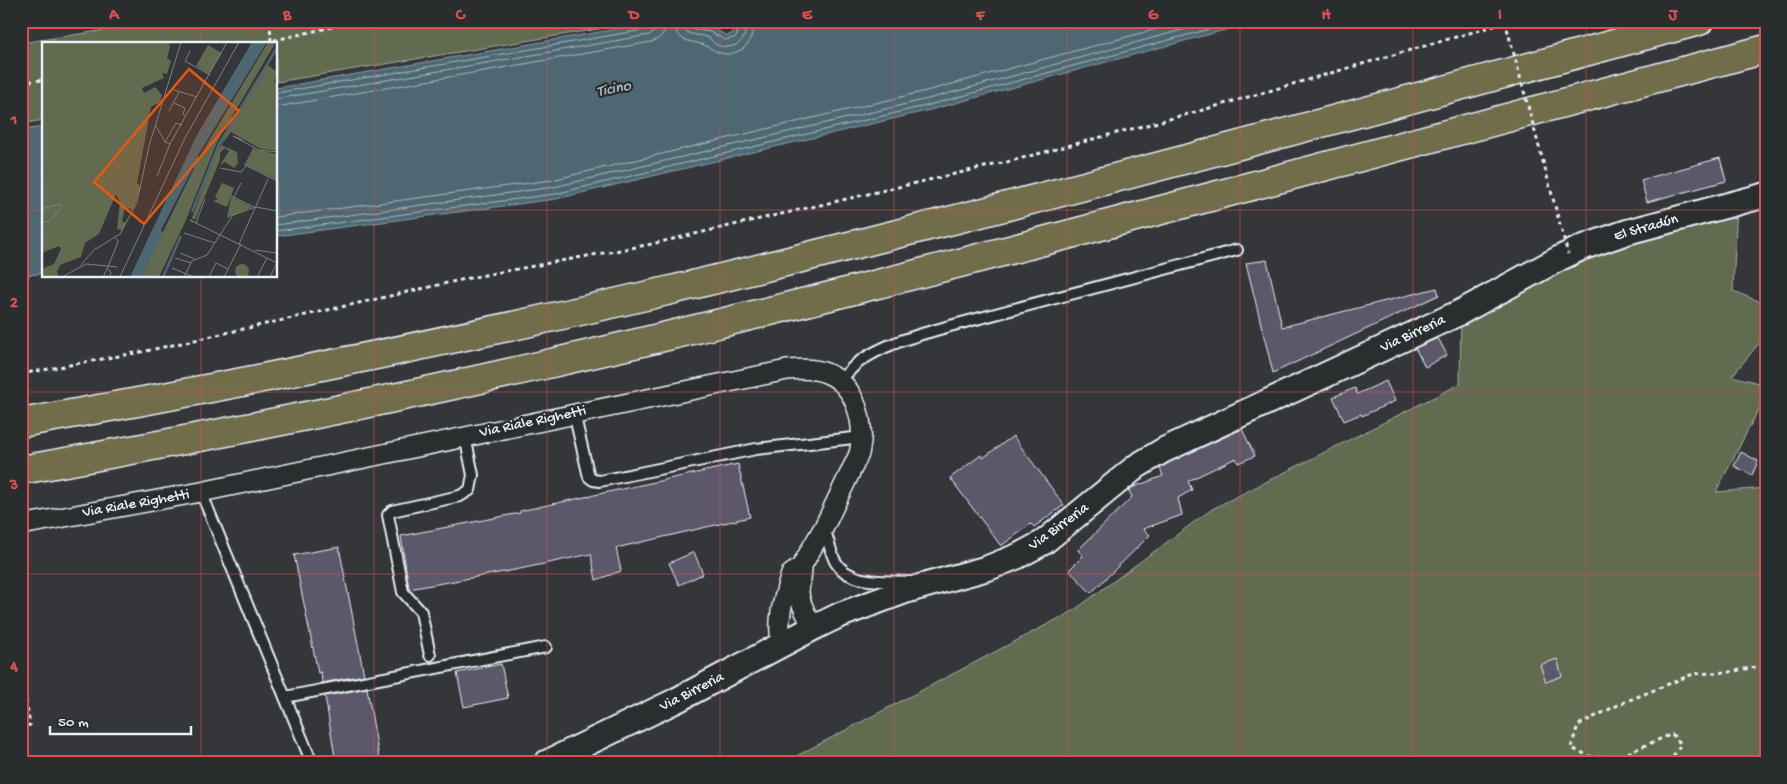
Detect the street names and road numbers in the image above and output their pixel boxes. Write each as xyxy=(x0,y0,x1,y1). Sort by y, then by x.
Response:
street label: El Stradún xyxy=(1612,210,1680,246)
street label: Via Birreria xyxy=(1377,311,1449,357)
street label: Via Riale Righetti xyxy=(477,402,588,442)
street label: Via Riale Righetti xyxy=(80,486,191,522)
street label: Via Birreria xyxy=(1025,499,1093,555)
street label: Via Birreria xyxy=(656,668,728,716)

